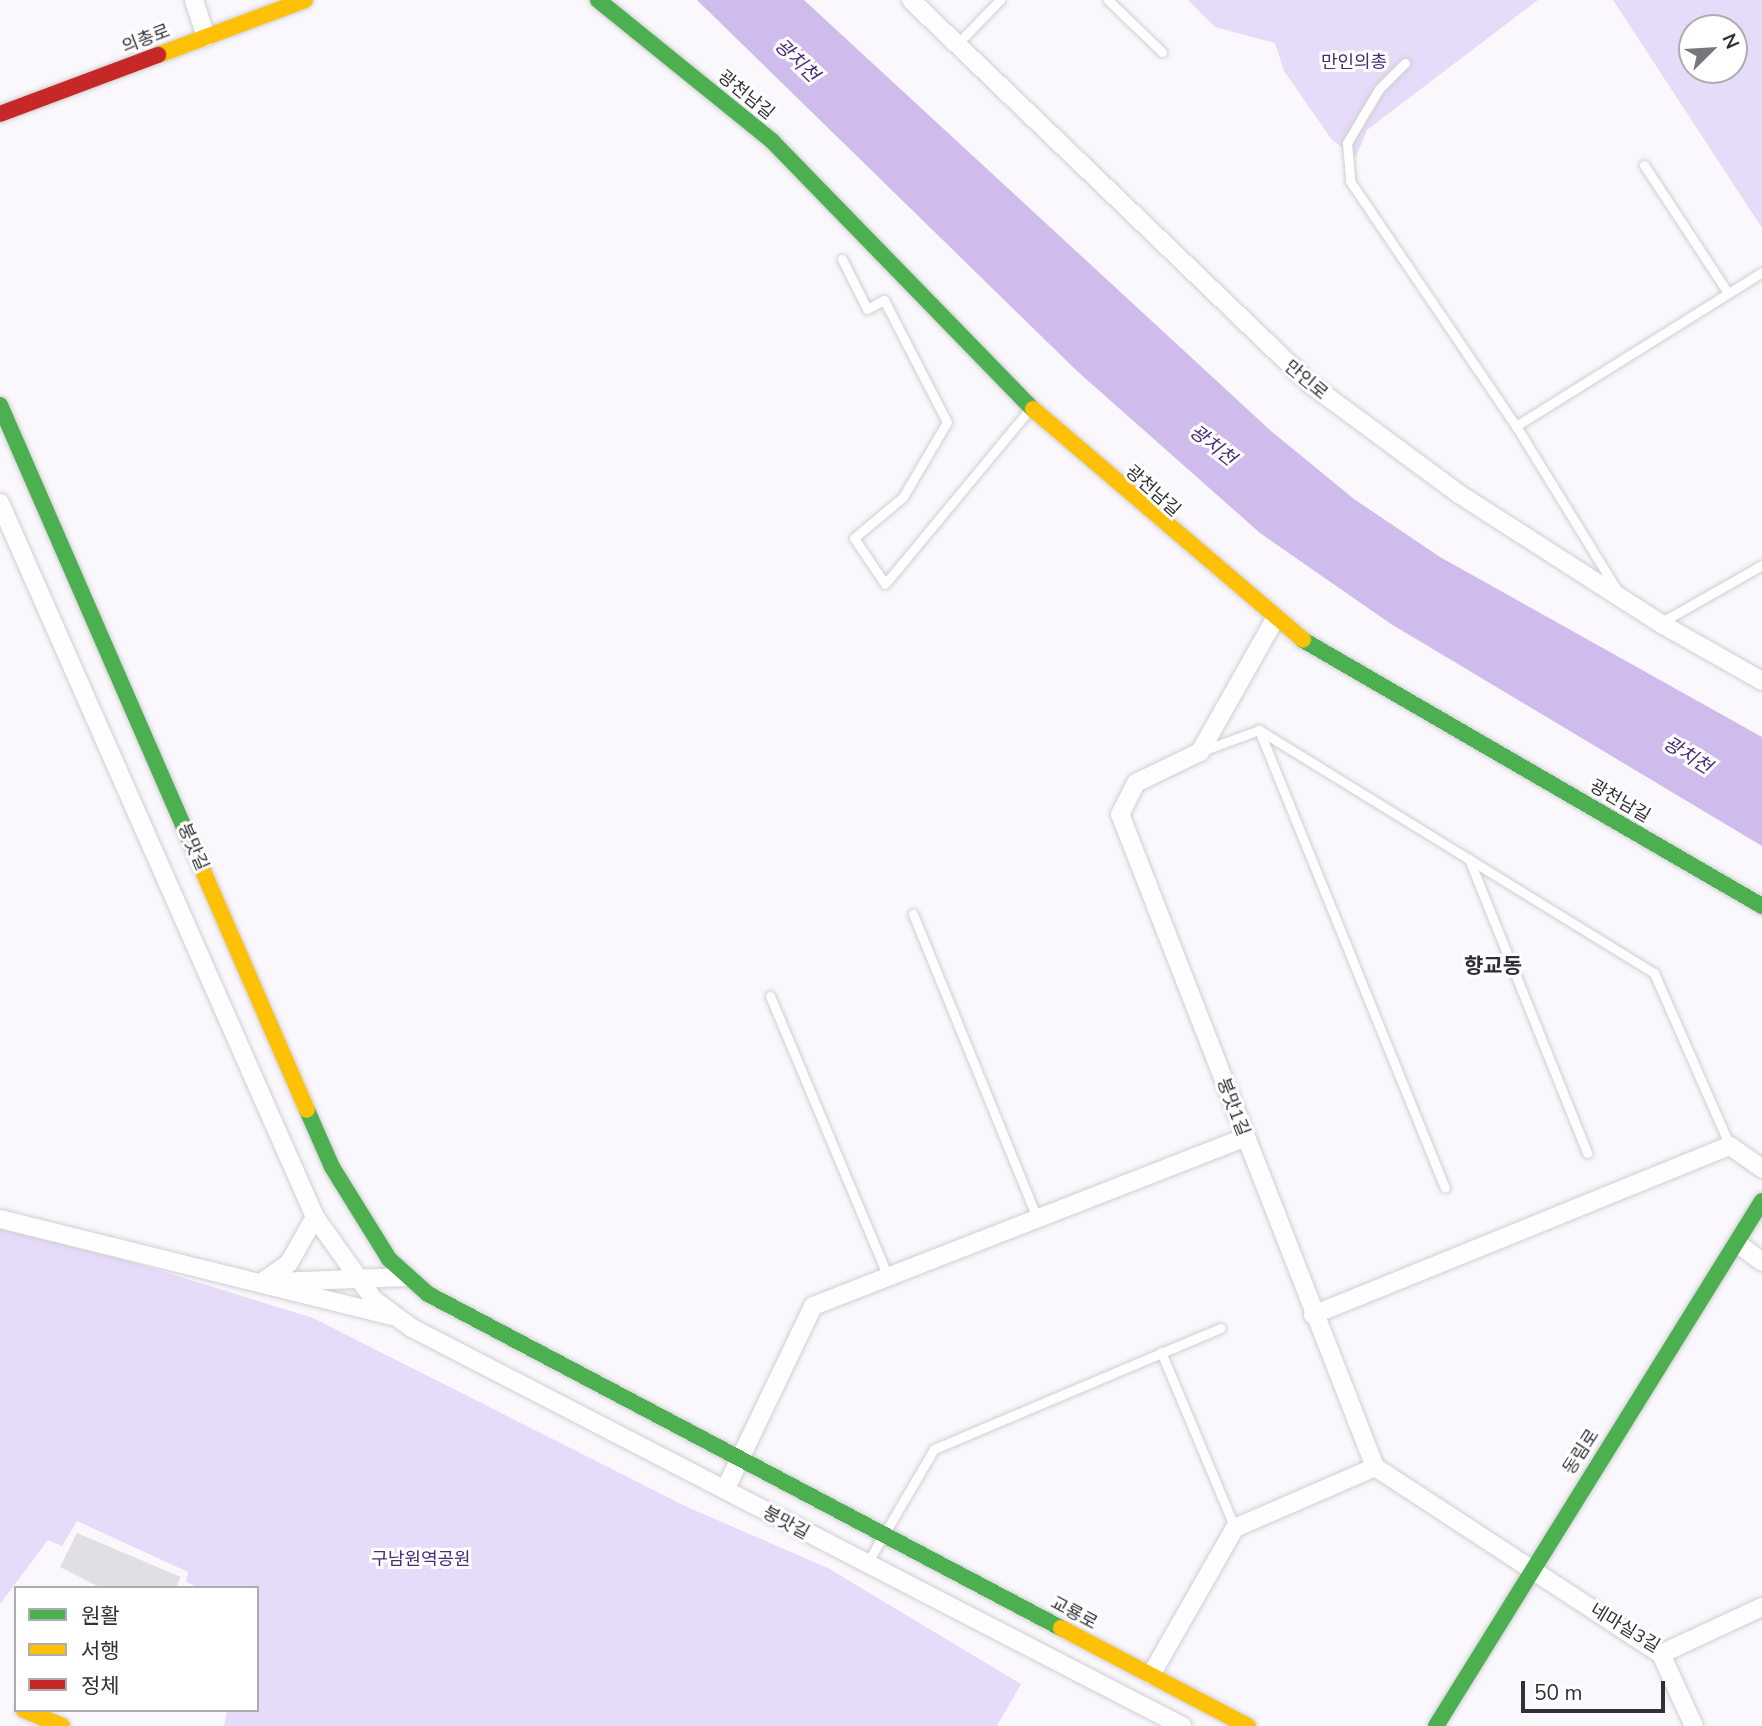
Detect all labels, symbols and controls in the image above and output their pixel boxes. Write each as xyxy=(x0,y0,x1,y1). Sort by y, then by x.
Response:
north arrow xyxy=(1678,14,1748,84)
street label: 의총로 xyxy=(119,20,173,58)
text: N xyxy=(1716,29,1745,53)
water label: 광치천 xyxy=(769,35,823,87)
park label: 만인의총 xyxy=(1321,51,1387,73)
street label: 광천남길 xyxy=(713,66,779,124)
street label: 만인로 xyxy=(1280,356,1332,404)
water label: 광치천 xyxy=(1184,421,1240,471)
street label: 광천남길 xyxy=(1121,461,1185,521)
water label: 광치천 xyxy=(1659,732,1715,780)
street label: 광천남길 xyxy=(1586,775,1654,827)
street label: 붕맛길 xyxy=(173,820,213,874)
district label: 향교동 xyxy=(1464,953,1522,979)
street label: 붕맛1길 xyxy=(1212,1075,1254,1139)
street label: 동림로 xyxy=(1558,1425,1604,1479)
street label: 붕맛길 xyxy=(759,1502,813,1544)
park label: 구남원역공원 xyxy=(371,1548,471,1570)
legend xyxy=(14,1586,259,1712)
street label: 교룡로 xyxy=(1047,1592,1101,1634)
street label: 네마실3길 xyxy=(1586,1599,1664,1657)
text: 원활 xyxy=(81,1602,120,1630)
text: 서행 xyxy=(81,1637,120,1665)
scale bar xyxy=(1524,1666,1668,1710)
text: 정체 xyxy=(81,1672,120,1700)
text: 50 m xyxy=(1534,1679,1583,1707)

